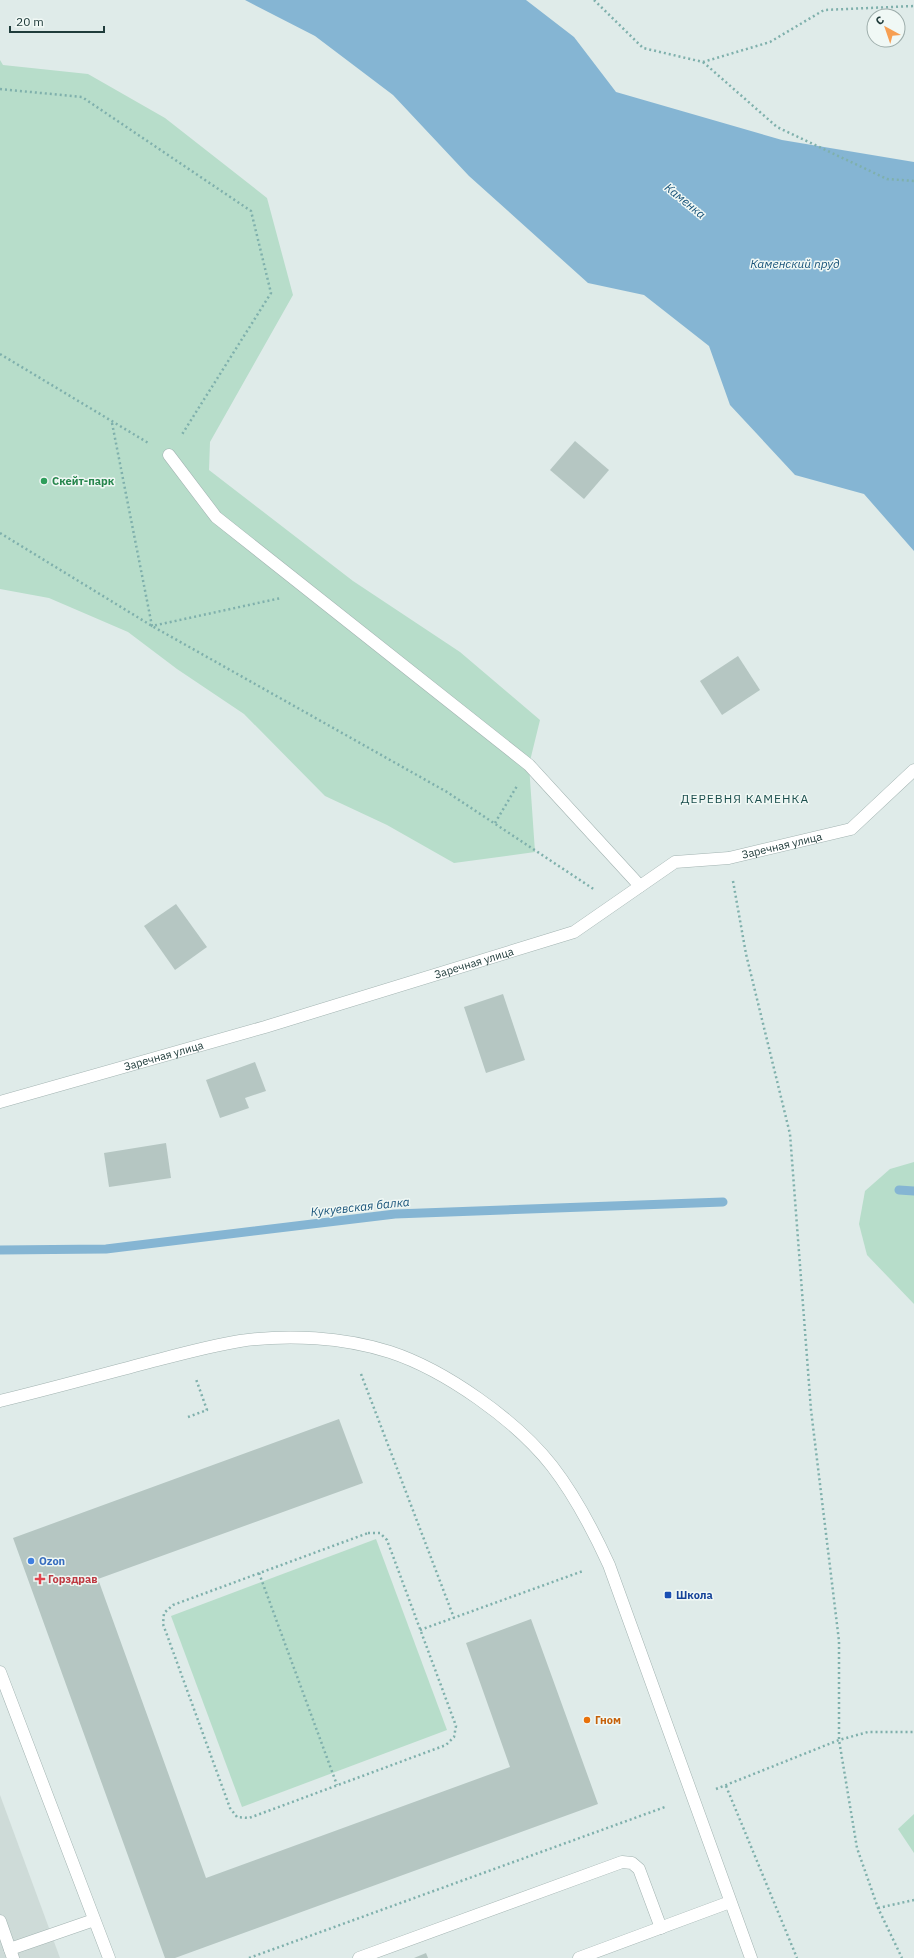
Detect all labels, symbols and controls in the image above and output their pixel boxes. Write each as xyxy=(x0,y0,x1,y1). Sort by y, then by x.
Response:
scale bar xyxy=(10,8,104,34)
north arrow xyxy=(866,8,906,48)
text: С xyxy=(872,13,887,28)
text: 20 m xyxy=(16,14,44,29)
water label: Каменка xyxy=(662,180,709,222)
water label: Каменский пруд xyxy=(750,256,840,271)
place label: Скейт-парк xyxy=(52,474,115,488)
marker: Скейт-парк xyxy=(39,476,49,486)
district label: ДЕРЕВНЯ КАМЕНКА xyxy=(681,791,809,806)
street label: Заречная улица xyxy=(740,829,823,862)
street label: Заречная улица xyxy=(433,944,515,982)
street label: Заречная улица xyxy=(122,1038,205,1074)
water label: Кукуевская балка xyxy=(310,1194,410,1219)
place label: Ozon xyxy=(39,1554,65,1568)
marker: Ozon xyxy=(26,1556,36,1566)
place label: Горздрав xyxy=(48,1572,98,1586)
marker: Горздрав xyxy=(35,1574,45,1584)
place label: Школа xyxy=(676,1588,713,1602)
marker: Школа xyxy=(663,1590,673,1600)
place label: Гном xyxy=(595,1713,621,1727)
marker: Гном xyxy=(582,1715,592,1725)

